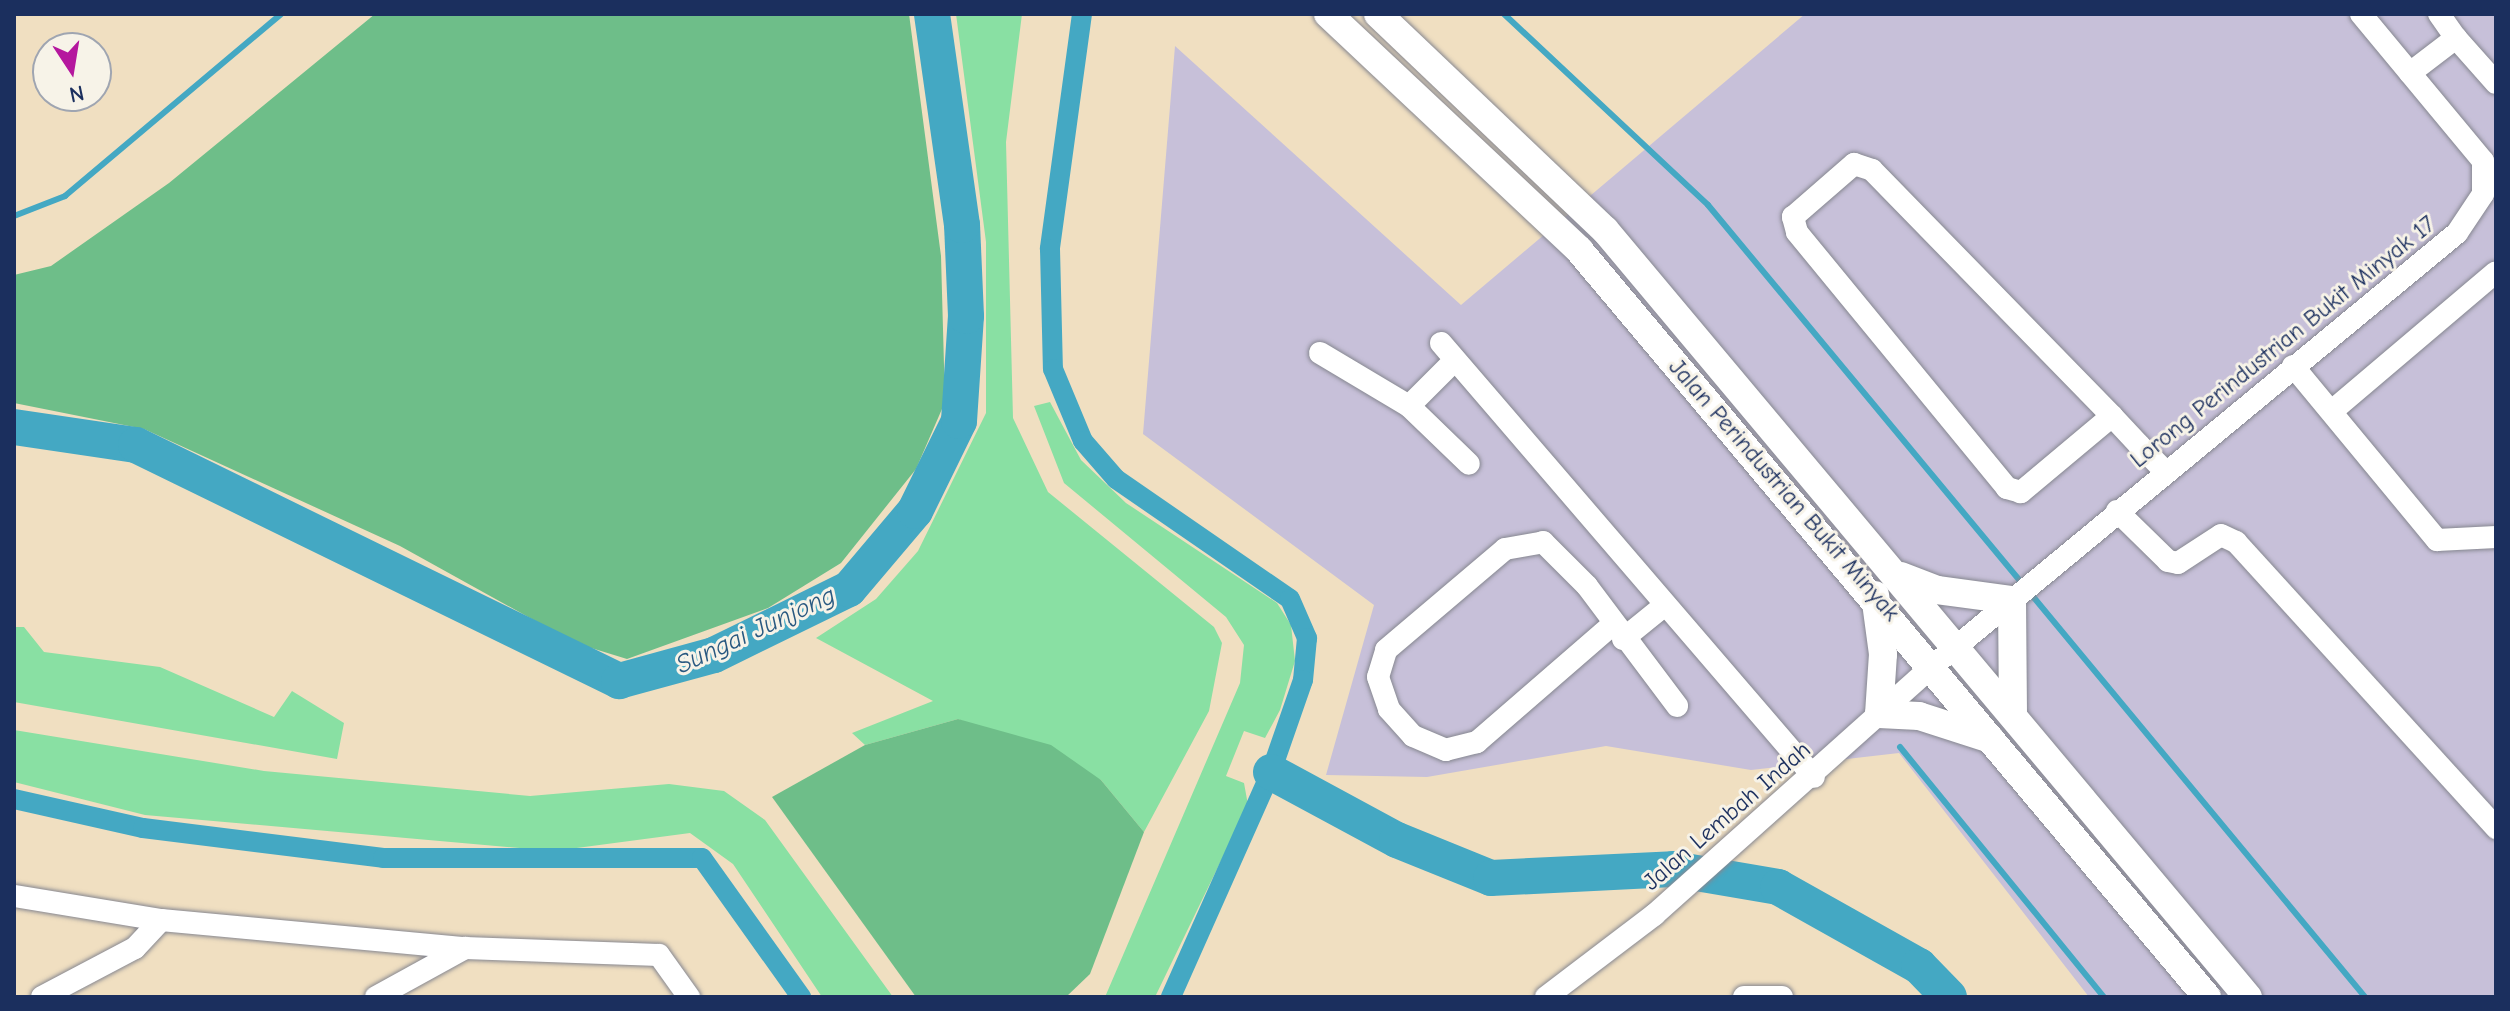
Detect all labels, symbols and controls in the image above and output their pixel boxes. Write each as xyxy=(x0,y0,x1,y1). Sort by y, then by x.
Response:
north arrow xyxy=(32,32,112,112)
text: N xyxy=(67,79,86,108)
street label: Lorong Perindustrian Bukit Minyak 17 xyxy=(2125,210,2441,474)
street label: Jalan Perindustrian Bukit Minyak xyxy=(1662,353,1906,627)
water label: Sungai Junjong xyxy=(671,580,841,682)
street label: Jalan Lembah Indah xyxy=(1637,735,1817,897)

